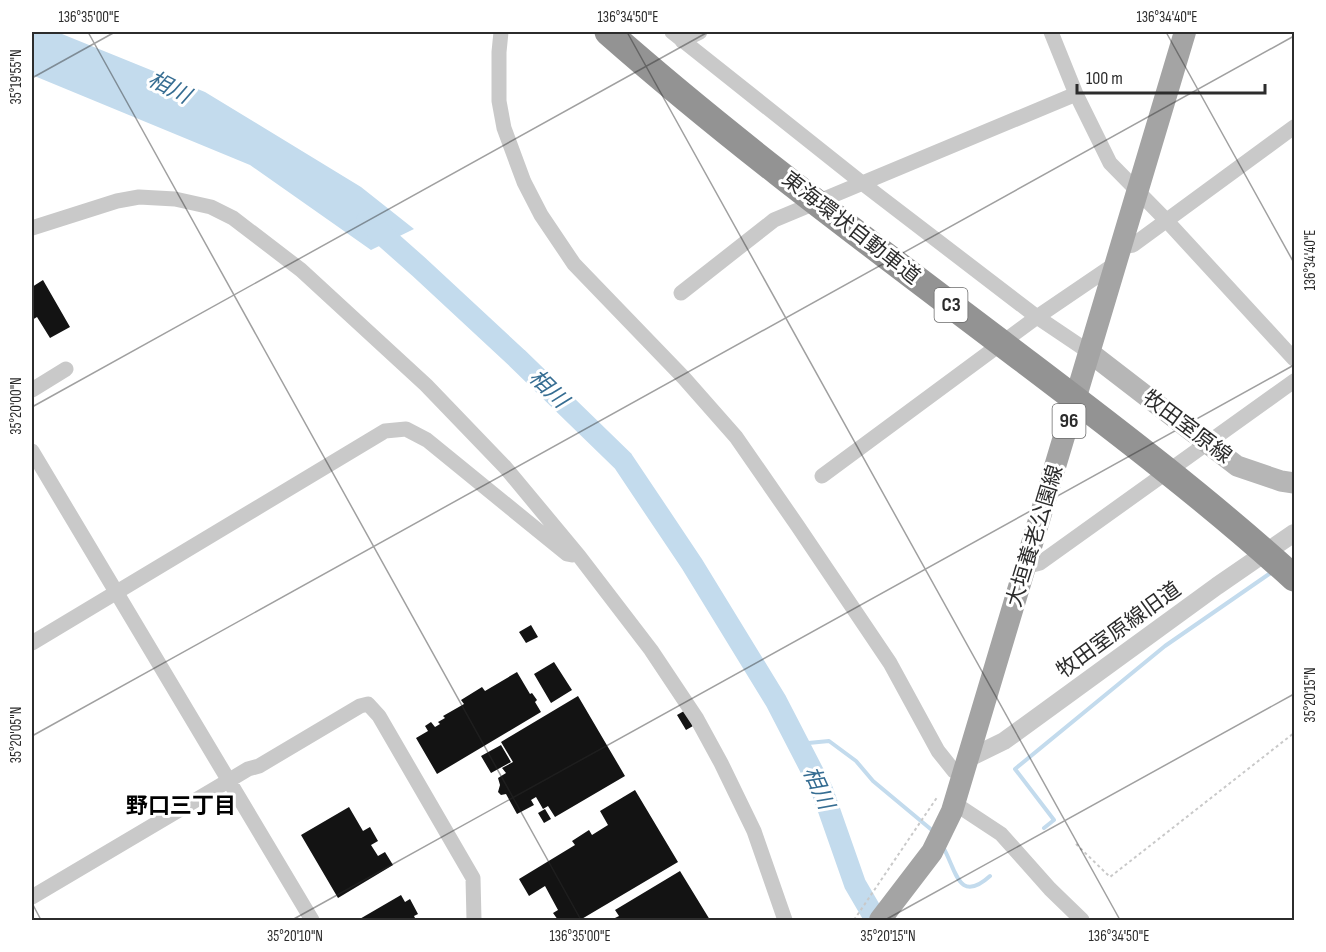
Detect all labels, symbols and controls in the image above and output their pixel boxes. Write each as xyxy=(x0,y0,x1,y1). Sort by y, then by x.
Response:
text: 136°35'00"E xyxy=(58,8,120,27)
text: 136°34'50"E xyxy=(598,8,658,27)
text: 136°34'40"E xyxy=(1136,8,1198,27)
text: 35°19'55"N xyxy=(7,49,26,105)
scale bar xyxy=(1077,57,1264,95)
water label: 相川 xyxy=(143,66,197,111)
text: 100 m xyxy=(1086,68,1123,89)
street label: 東海環状自動車道 xyxy=(777,166,925,290)
text: 136°34'40"E xyxy=(1301,229,1320,291)
road number: C3 xyxy=(934,288,968,322)
water label: 相川 xyxy=(523,364,575,415)
text: 35°20'00"N xyxy=(7,377,26,435)
street label: 牧田室原線 xyxy=(1138,385,1236,469)
road number: 96 xyxy=(1052,404,1086,438)
street label: 大垣養老公園線 xyxy=(1002,462,1068,610)
street label: 牧田室原線旧道 xyxy=(1052,577,1186,683)
text: 35°20'15"N xyxy=(1301,667,1320,723)
text: 35°20'05"N xyxy=(7,707,26,763)
water label: 相川 xyxy=(797,762,840,815)
district label: 野口三丁目 xyxy=(126,793,236,820)
text: 35°20'10"N xyxy=(267,927,323,946)
text: 136°35'00"E xyxy=(549,927,611,946)
text: 35°20'15"N xyxy=(860,927,916,946)
text: 136°34'50"E xyxy=(1089,927,1149,946)

